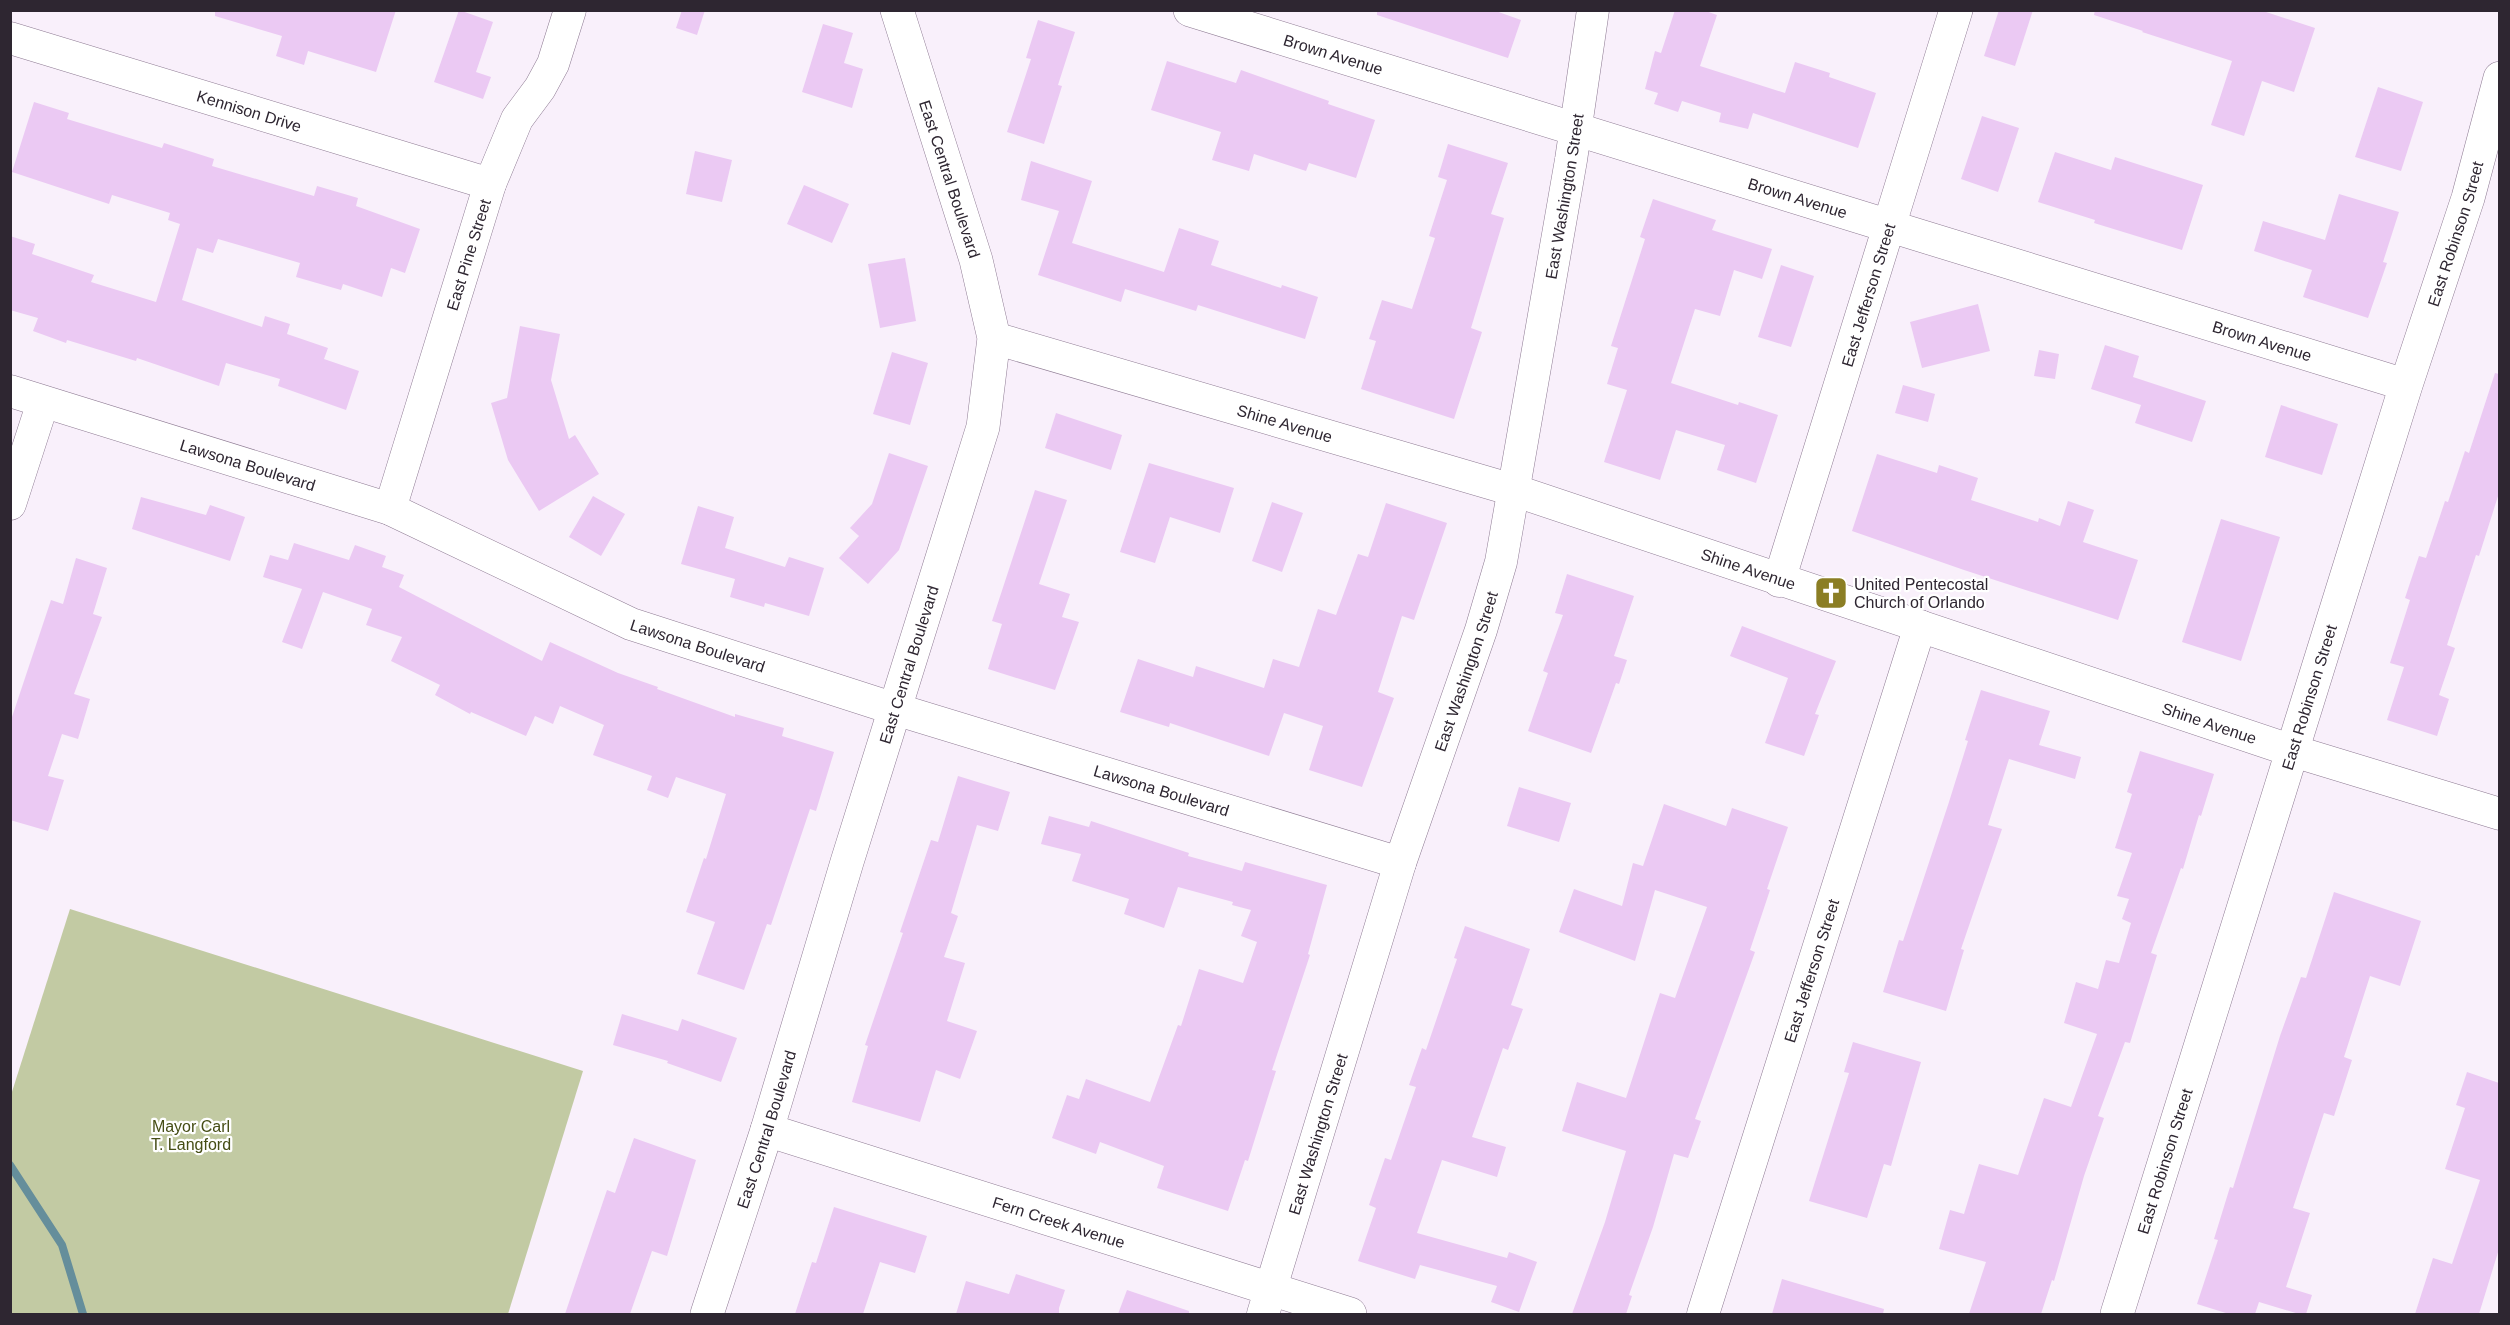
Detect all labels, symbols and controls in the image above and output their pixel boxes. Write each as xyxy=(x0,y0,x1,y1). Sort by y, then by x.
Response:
street label: Brown Avenue xyxy=(1281,31,1385,78)
street label: Kennison Drive xyxy=(195,87,304,135)
street label: East Central Boulevard xyxy=(916,98,983,260)
street label: East Washington Street xyxy=(1542,112,1587,281)
street label: East Robinson Street xyxy=(2425,159,2487,309)
street label: Brown Avenue xyxy=(1746,175,1849,222)
street label: East Pine Street xyxy=(444,197,494,313)
street label: East Jefferson Street xyxy=(1839,221,1899,369)
street label: Brown Avenue xyxy=(2210,318,2314,365)
street label: Shine Avenue xyxy=(1235,402,1334,446)
street label: Lawsona Boulevard xyxy=(178,436,317,494)
street label: Shine Avenue xyxy=(1699,546,1798,593)
church icon: United Pentecostal Church of Orlando xyxy=(1813,575,1849,611)
place label: United Pentecostal Church of Orlando xyxy=(1854,576,1988,611)
street label: East Central Boulevard xyxy=(877,584,942,746)
street label: East Washington Street xyxy=(1431,589,1501,754)
street label: Lawsona Boulevard xyxy=(628,616,767,676)
street label: East Robinson Street xyxy=(2279,622,2340,772)
street label: Shine Avenue xyxy=(2160,700,2259,747)
street label: Lawsona Boulevard xyxy=(1092,762,1231,819)
street label: East Jefferson Street xyxy=(1781,897,1842,1045)
street label: East Central Boulevard xyxy=(734,1048,799,1211)
street label: East Washington Street xyxy=(1286,1051,1351,1217)
street label: East Robinson Street xyxy=(2134,1086,2196,1236)
park label: Mayor Carl T. Langford xyxy=(151,1118,231,1153)
street label: Fern Creek Avenue xyxy=(990,1194,1127,1251)

